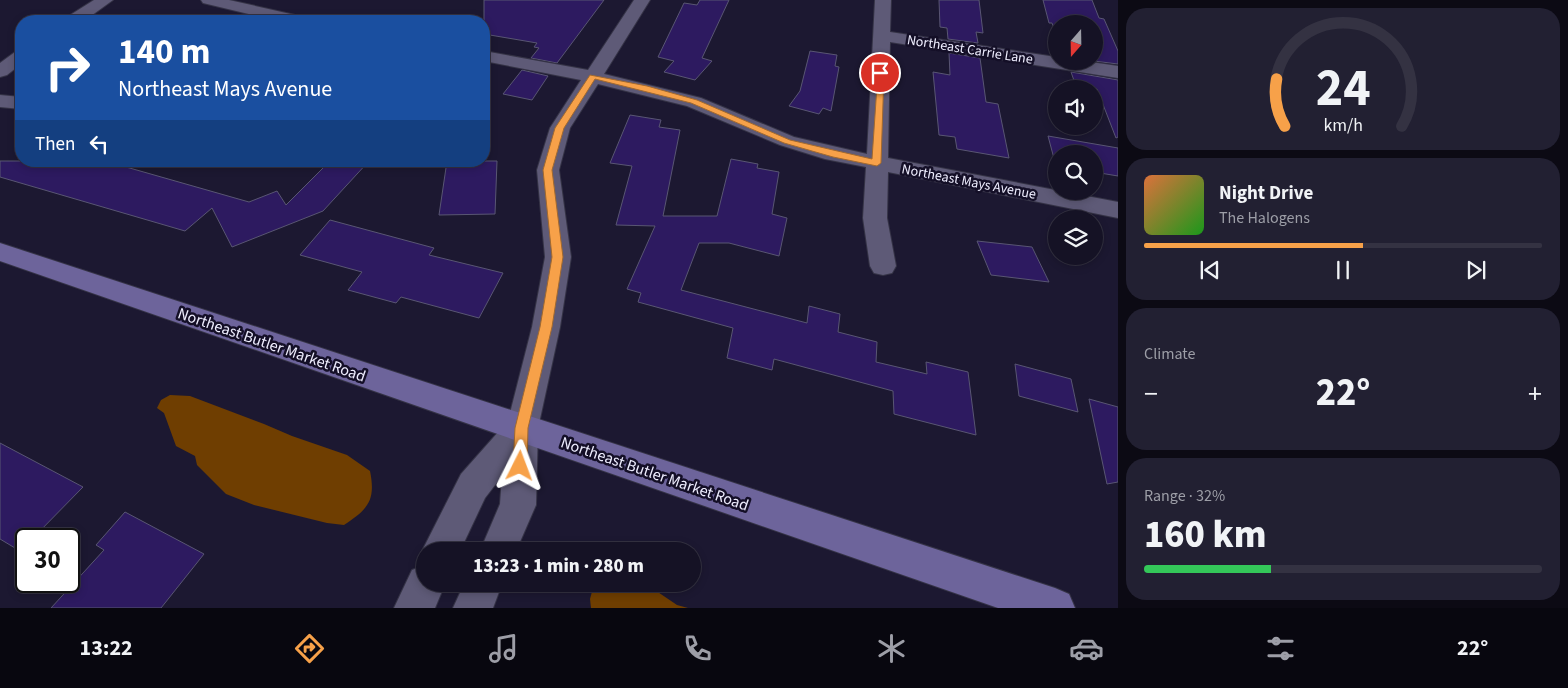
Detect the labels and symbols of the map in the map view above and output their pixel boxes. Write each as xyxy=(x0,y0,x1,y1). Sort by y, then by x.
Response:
north arrow xyxy=(1048,15,1102,70)
street label: Northeast Carrie Lane xyxy=(905,30,1034,70)
pin xyxy=(859,52,901,94)
street label: Northeast Mays Avenue xyxy=(900,159,1038,205)
street label: Northeast Butler Market Road xyxy=(175,302,369,387)
street label: Northeast Butler Market Road xyxy=(558,431,752,516)
position arrow xyxy=(493,439,545,491)
speed limit sign: 30 xyxy=(15,528,80,593)

